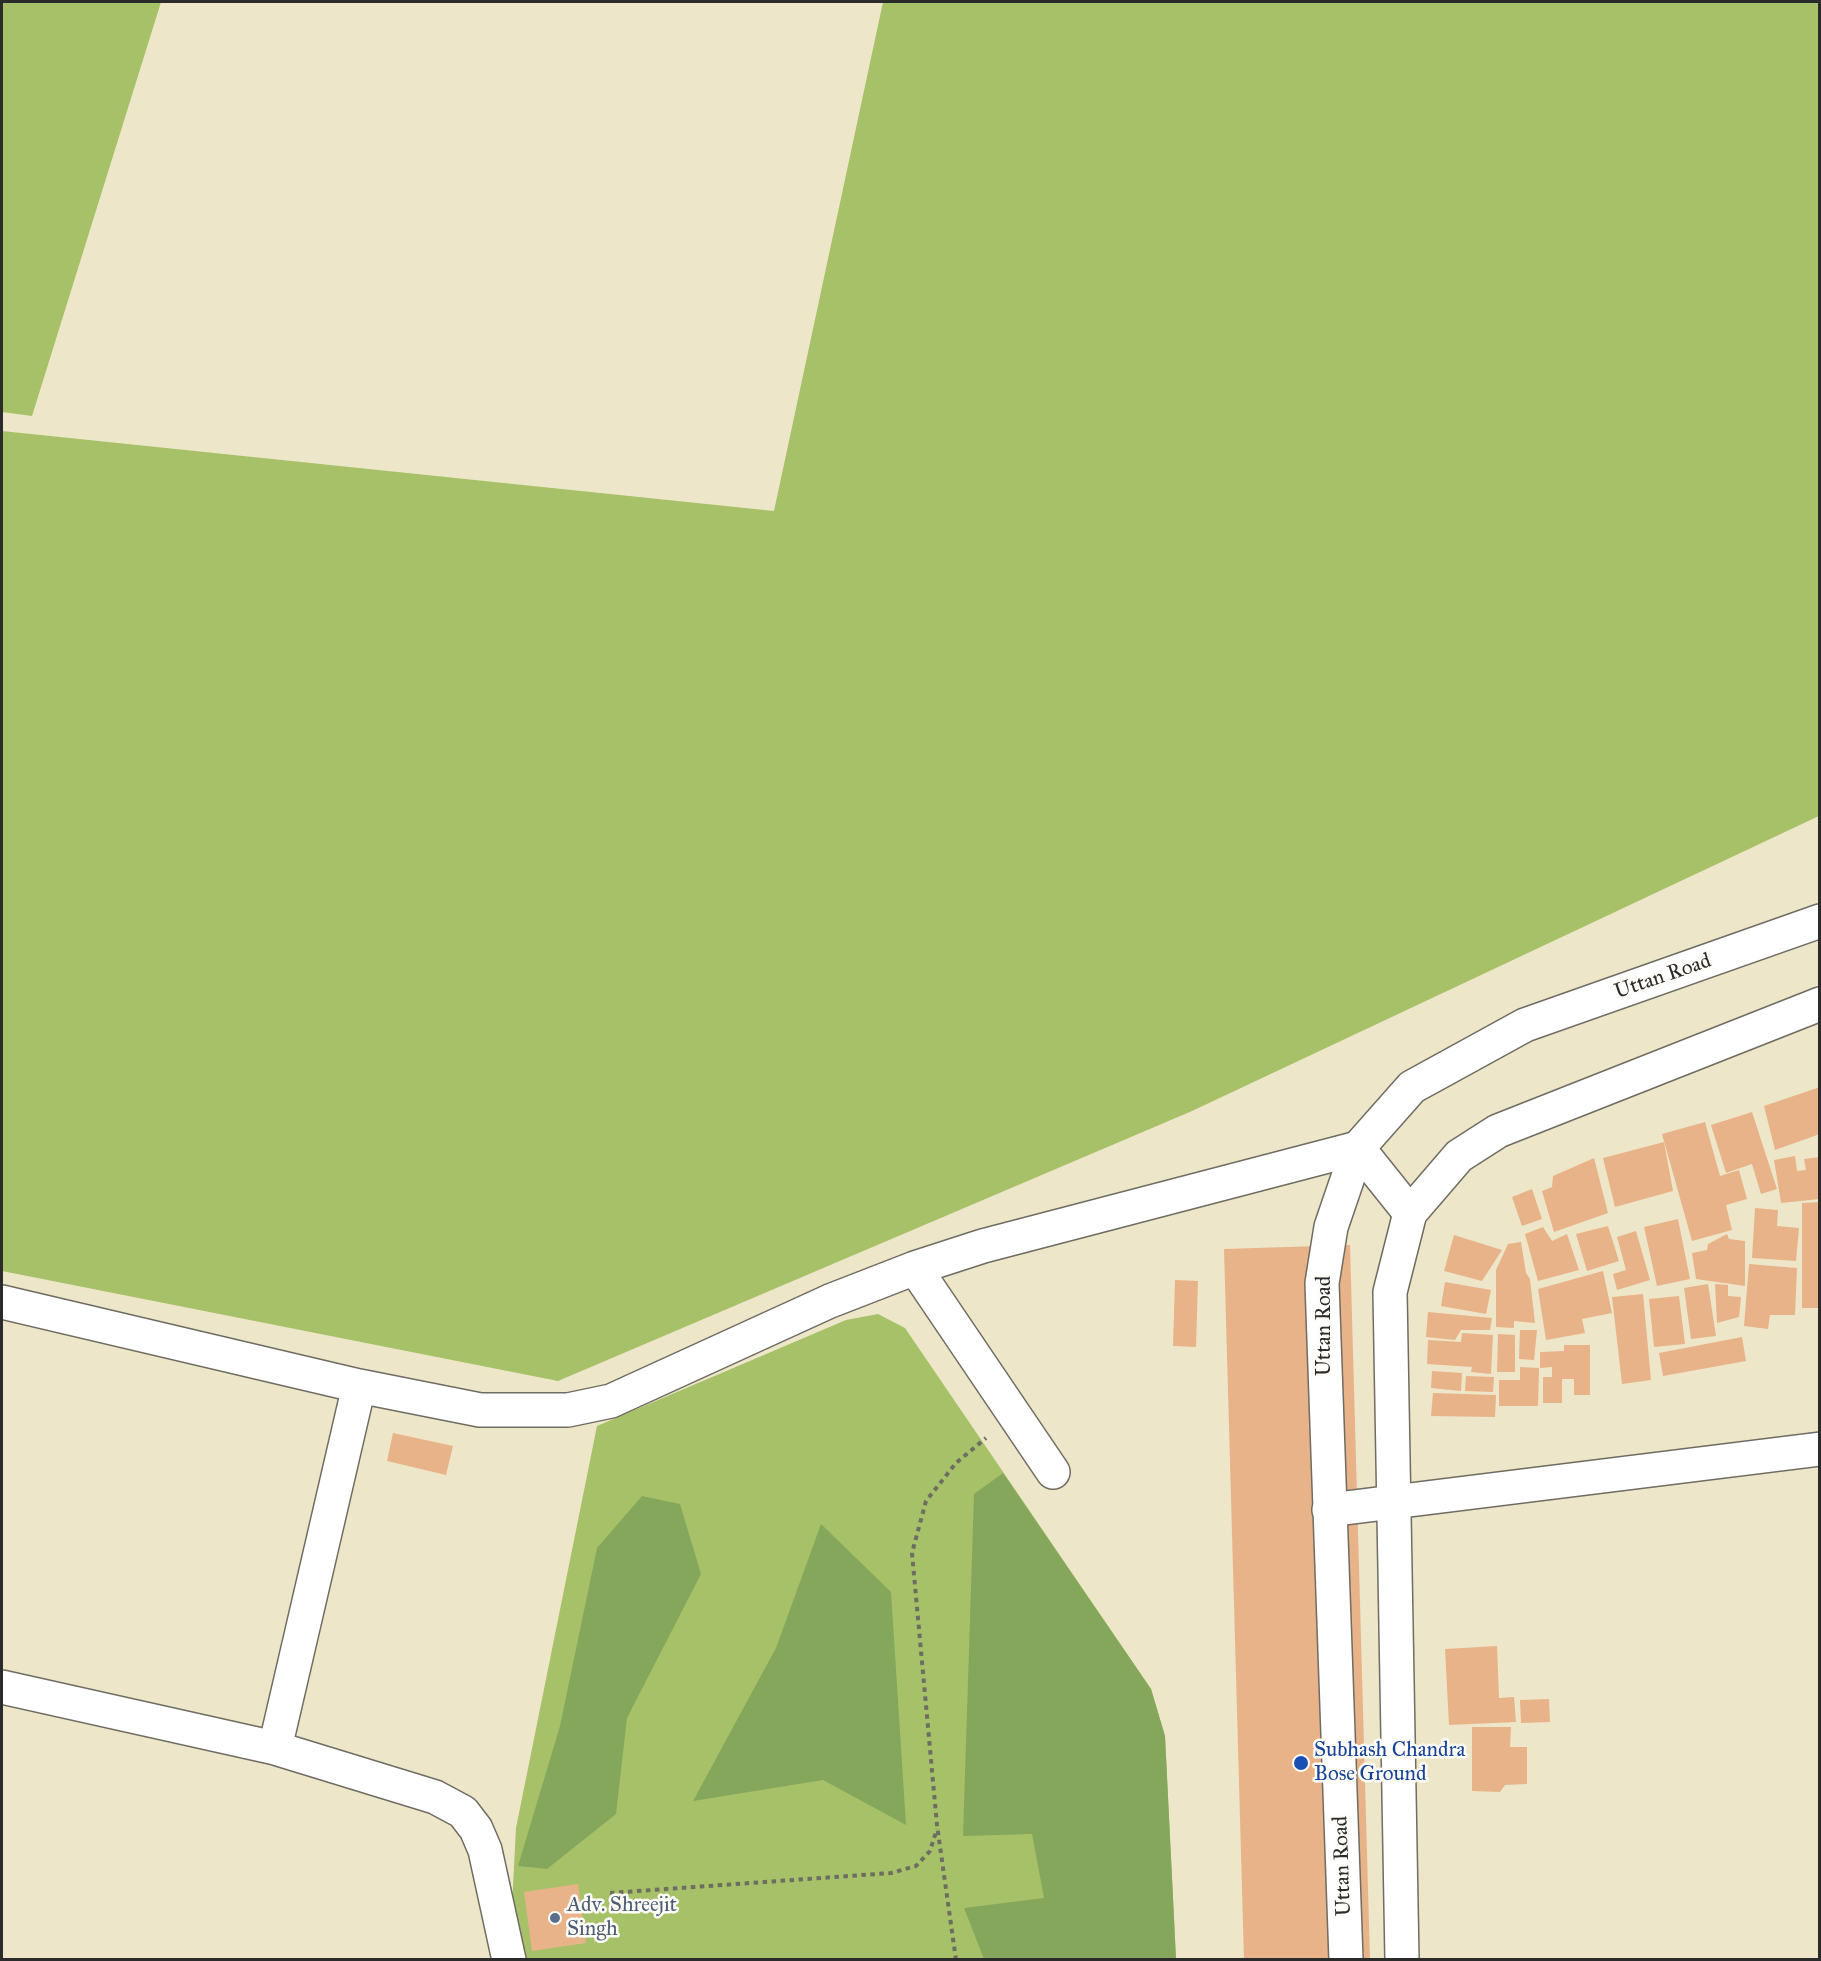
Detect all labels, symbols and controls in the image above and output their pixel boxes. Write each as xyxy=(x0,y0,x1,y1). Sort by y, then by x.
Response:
street label: Uttan Road xyxy=(1611,949,1715,1005)
street label: Uttan Road xyxy=(1312,1276,1338,1376)
place label: Subhash Chandra Bose Ground xyxy=(1314,1738,1465,1788)
marker: Subhash Chandra Bose Ground xyxy=(1292,1754,1310,1772)
street label: Uttan Road xyxy=(1329,1815,1357,1917)
place label: Adv. Shreejit Singh xyxy=(567,1893,677,1943)
marker: Adv. Shreejit Singh xyxy=(548,1911,562,1925)

